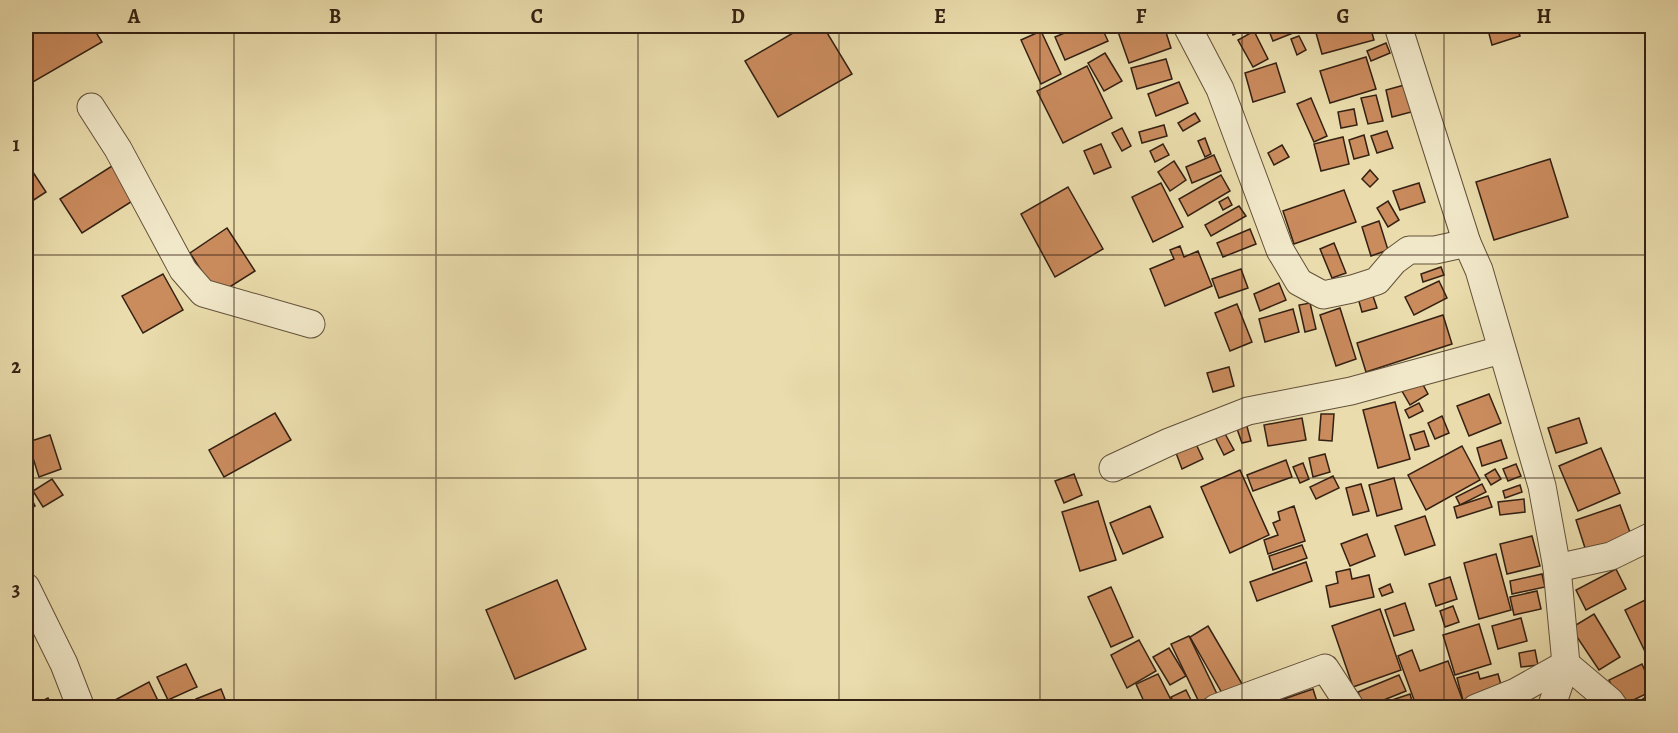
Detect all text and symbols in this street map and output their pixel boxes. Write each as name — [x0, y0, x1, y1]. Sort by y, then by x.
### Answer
text: A — [127, 3, 141, 30]
text: B — [329, 3, 341, 30]
text: C — [531, 3, 543, 30]
text: D — [731, 3, 745, 30]
text: E — [934, 3, 946, 30]
text: F — [1136, 3, 1147, 30]
text: G — [1336, 3, 1350, 30]
text: H — [1537, 3, 1552, 30]
text: 1 — [12, 131, 20, 158]
text: 2 — [11, 353, 21, 380]
text: 3 — [12, 576, 20, 603]

